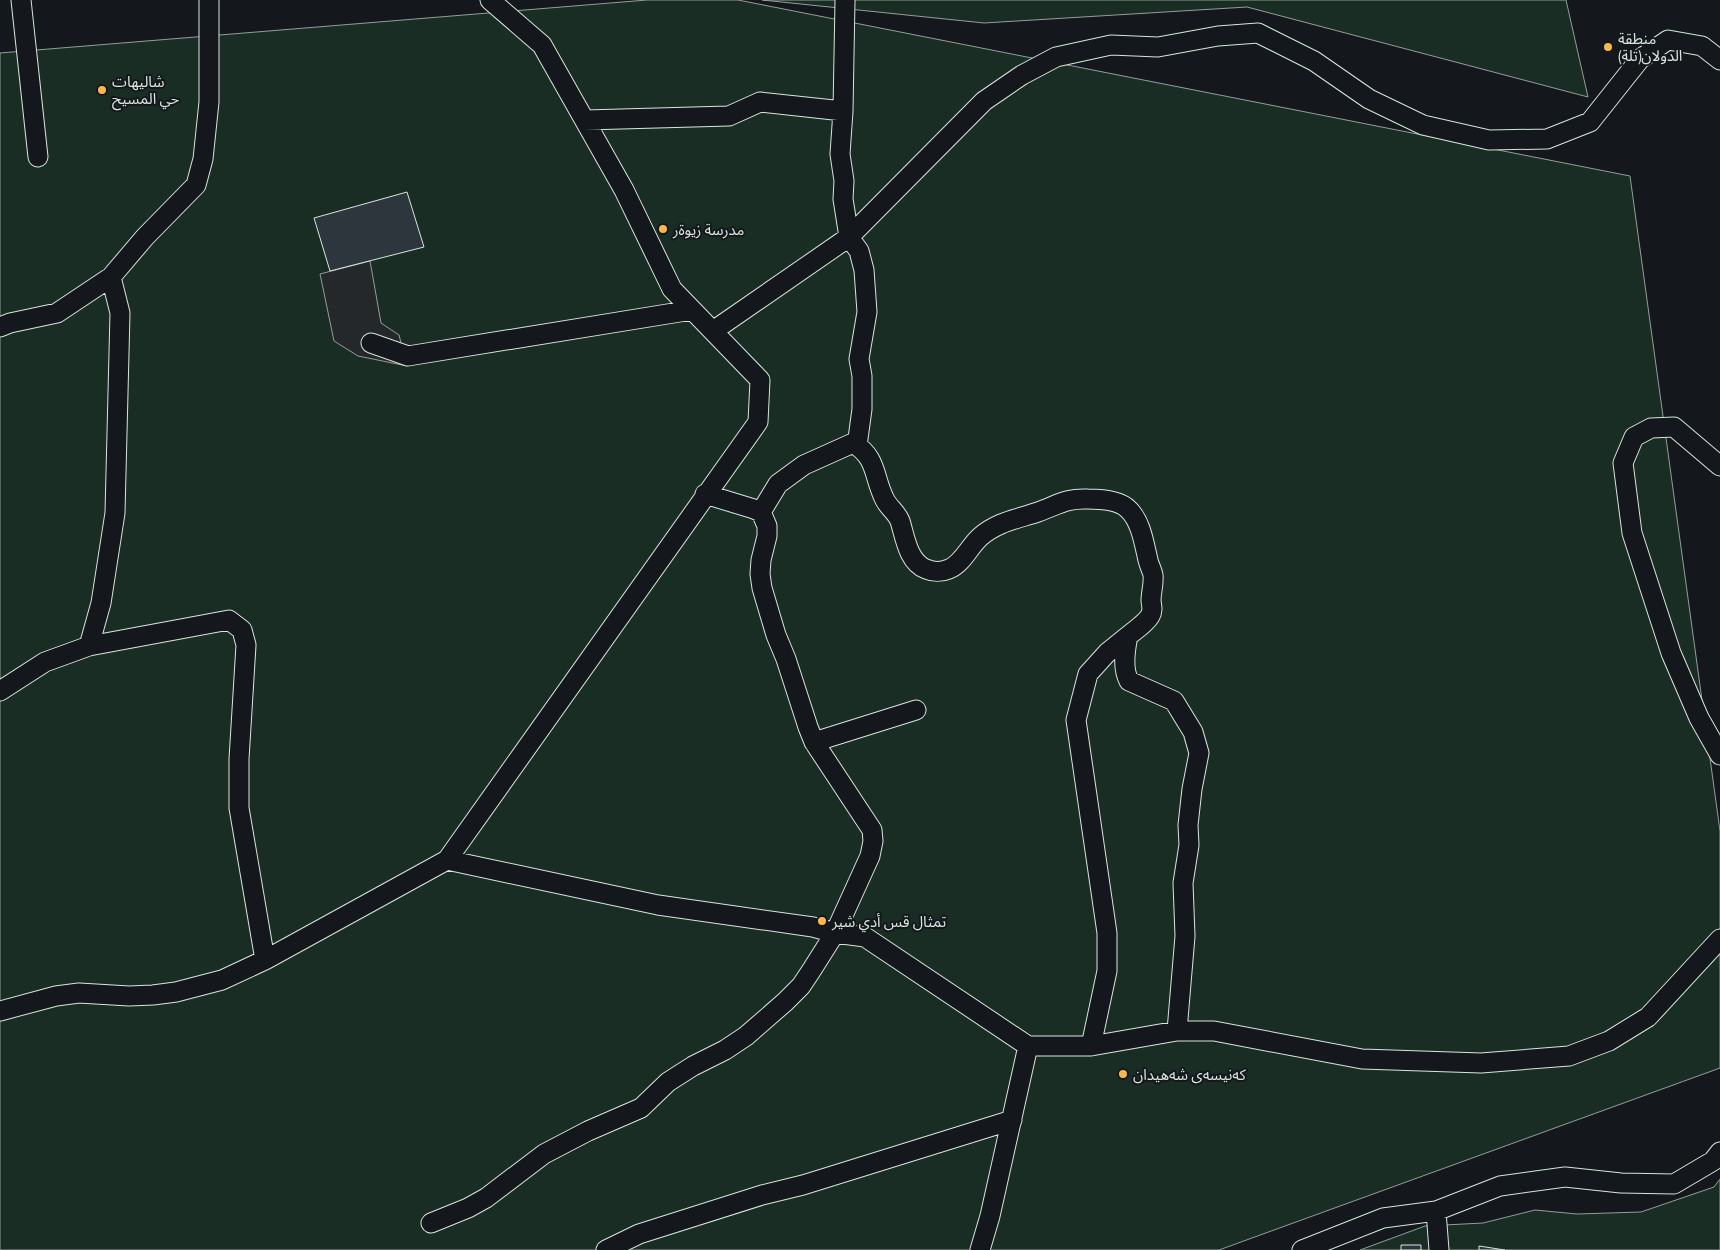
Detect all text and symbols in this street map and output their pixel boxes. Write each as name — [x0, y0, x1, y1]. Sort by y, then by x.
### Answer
place label: منطقة الدولان(تلة) — [1618, 29, 1682, 65]
marker: منطقة الدولان(تلة) — [1602, 41, 1614, 53]
place label: شاليهات حي المسيح — [112, 72, 179, 111]
marker: شاليهات حي المسيح — [96, 84, 108, 96]
place label: مدرسة زيوةر — [672, 220, 744, 239]
marker: مدرسة زيوةر — [657, 223, 669, 235]
place label: تمثال قس أدي شير — [831, 912, 946, 933]
marker: تمثال قس أدي شير — [816, 915, 828, 927]
place label: کەنیسەی شەهیدان — [1133, 1065, 1247, 1084]
marker: کەنیسەی شەهیدان — [1117, 1068, 1129, 1080]

